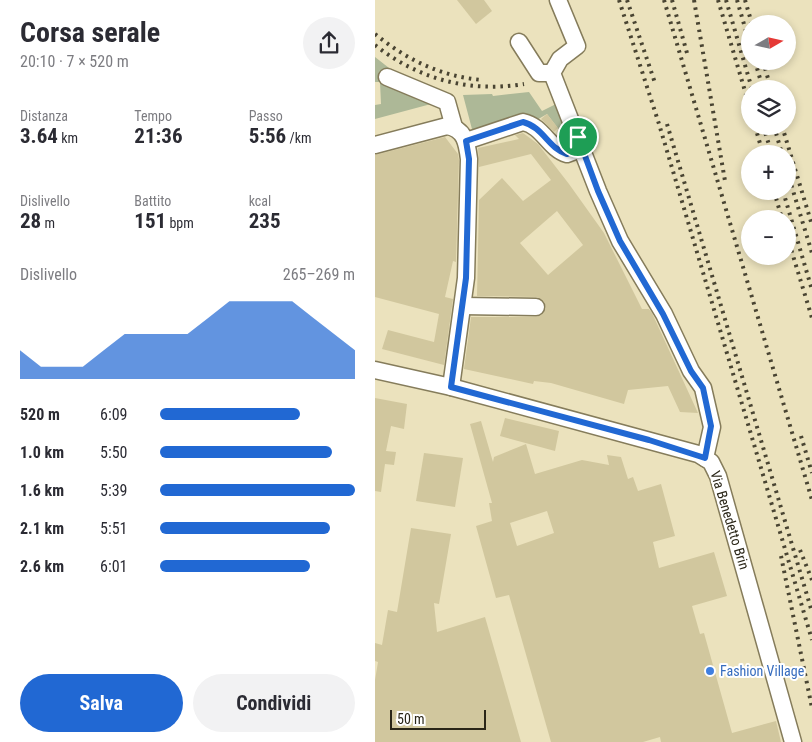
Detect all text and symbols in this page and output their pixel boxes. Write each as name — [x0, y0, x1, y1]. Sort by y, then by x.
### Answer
north arrow — [741, 15, 796, 70]
map controls — [741, 15, 796, 265]
text: Corsa serale — [20, 16, 160, 49]
button: share — [303, 17, 355, 69]
text: 20:10 · 7 × 520 m — [20, 52, 129, 71]
button: layers — [741, 80, 796, 135]
text: Distanza — [20, 108, 68, 124]
text: Tempo — [134, 108, 172, 124]
text: Passo — [249, 108, 283, 124]
pin — [557, 116, 599, 158]
icon: arrive — [564, 123, 592, 151]
text: 3.64 — [20, 124, 58, 148]
text: 21:36 — [134, 124, 183, 148]
text: 5:56 — [249, 124, 286, 148]
text: km — [58, 130, 78, 146]
text: /km — [286, 130, 312, 146]
button: + — [741, 145, 796, 200]
text: Dislivello — [20, 193, 70, 209]
text: Battito — [134, 193, 171, 209]
text: kcal — [249, 193, 271, 209]
text: 28 — [20, 209, 41, 233]
text: 151 — [134, 209, 166, 233]
text: 235 — [249, 209, 281, 233]
button: − — [741, 210, 796, 265]
text: m — [41, 215, 55, 231]
text: bpm — [166, 215, 194, 231]
text: Dislivello — [20, 265, 77, 284]
text: 265–269 m — [283, 265, 355, 284]
text: 520 m — [20, 405, 60, 424]
text: 6:09 — [100, 405, 127, 424]
text: 1.0 km — [20, 443, 64, 462]
text: 5:50 — [100, 443, 127, 462]
street label: Via Benedetto Brin — [707, 469, 753, 571]
text: 1.6 km — [20, 481, 64, 500]
text: 5:39 — [100, 481, 127, 500]
text: 2.1 km — [20, 519, 64, 538]
text: 5:51 — [100, 519, 127, 538]
text: 2.6 km — [20, 557, 64, 576]
text: 6:01 — [100, 557, 127, 576]
place label: Fashion Village — [720, 663, 805, 679]
marker: Fashion Village — [704, 665, 716, 677]
button: Salva — [20, 674, 183, 732]
button: Condividi — [193, 674, 355, 732]
scale bar — [390, 707, 486, 730]
text: 50 m — [397, 711, 425, 727]

